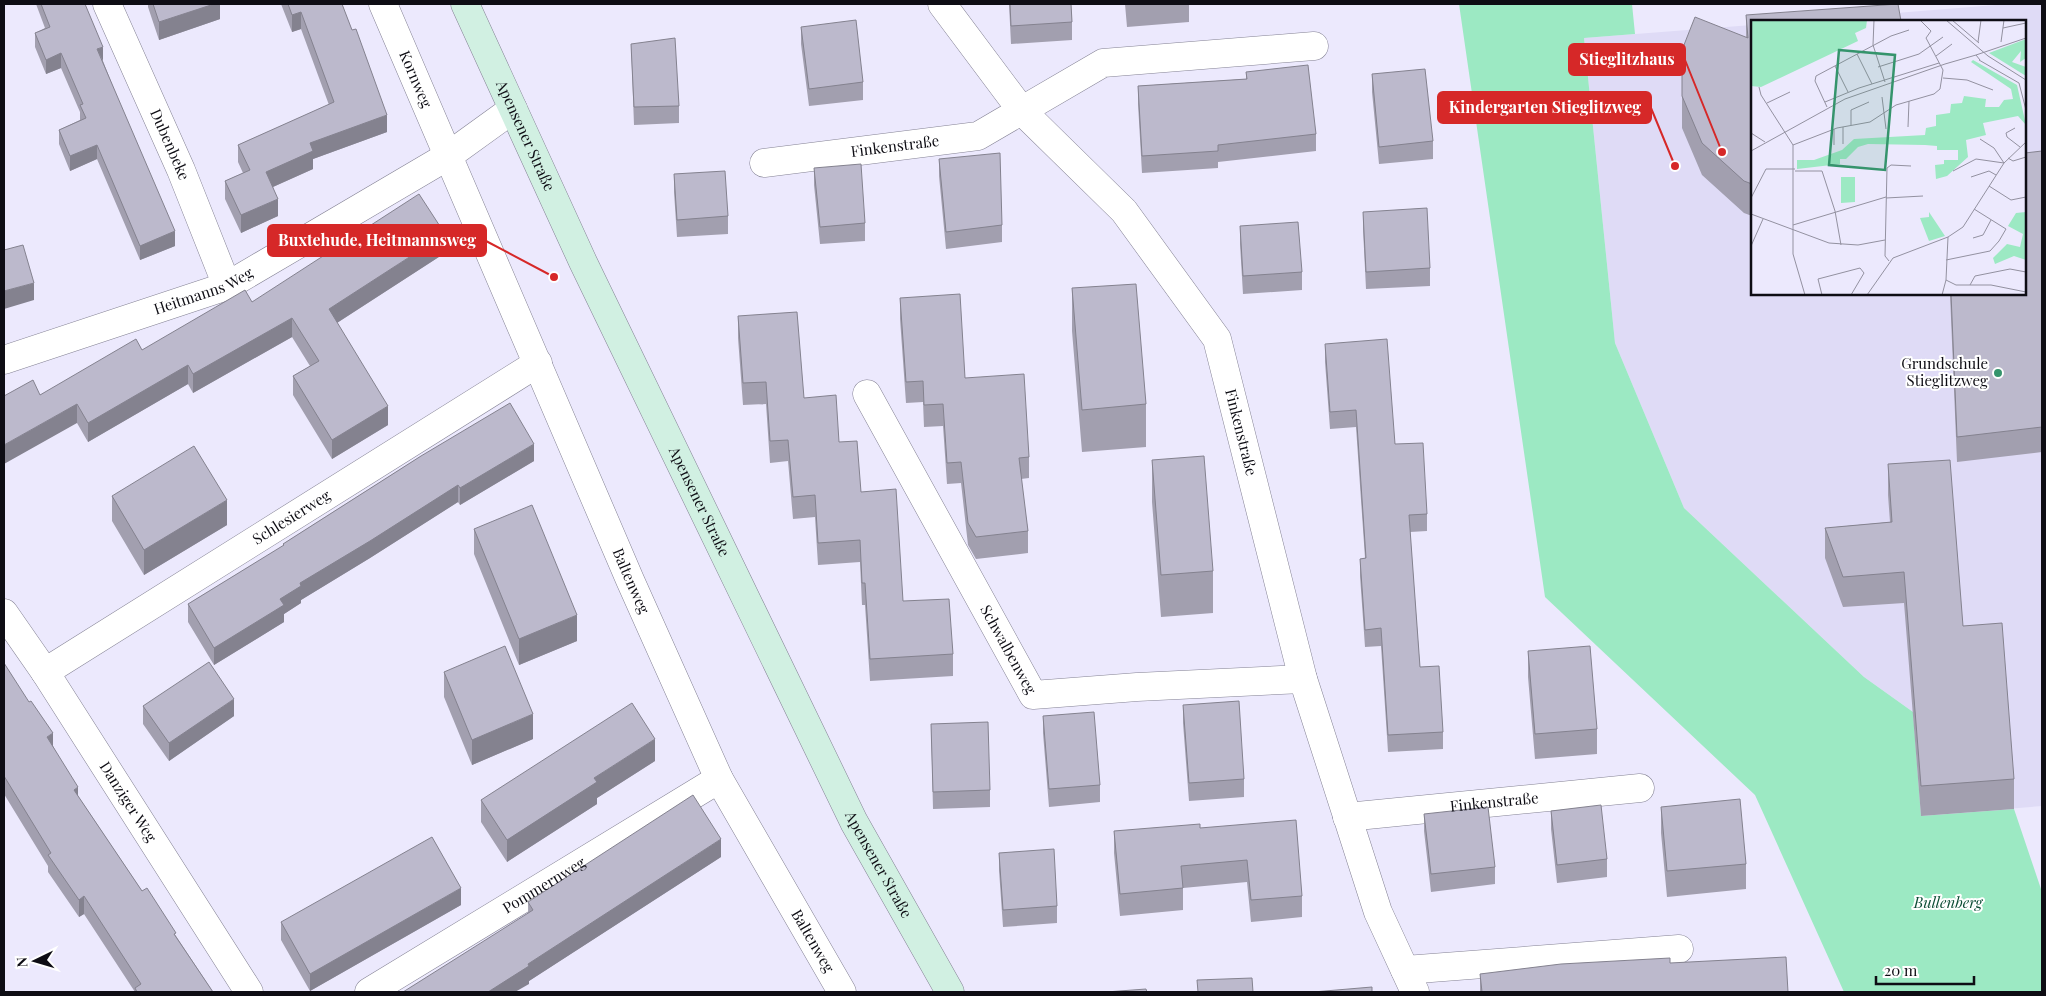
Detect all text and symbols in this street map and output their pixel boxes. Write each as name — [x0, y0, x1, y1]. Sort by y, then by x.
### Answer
inset map — [1751, 20, 2026, 295]
callout: Stieglitzhaus — [1569, 44, 1685, 75]
street label: Kornweg — [395, 47, 437, 111]
text: Stieglitzhaus — [1579, 48, 1675, 69]
street label: Apensener Straße — [492, 76, 560, 194]
callout: Kindergarten Stieglitzweg — [1438, 92, 1651, 123]
text: Kindergarten Stieglitzweg — [1449, 96, 1641, 117]
street label: Dubenbeke — [146, 105, 195, 183]
street label: Finkenstraße — [849, 130, 940, 161]
callout: Buxtehude, Heitmannsweg — [268, 225, 486, 256]
text: Buxtehude, Heitmannsweg — [278, 229, 476, 250]
street label: Heitmanns Weg — [151, 262, 256, 319]
place label: Grundschule Stieglitzweg — [1901, 353, 1988, 390]
marker: Grundschule Stieglitzweg — [1992, 367, 2004, 379]
street label: Finkenstraße — [1221, 387, 1262, 478]
street label: Apensener Straße — [664, 442, 735, 559]
street label: Schlesierweg — [248, 485, 334, 549]
street label: Baltenweg — [608, 545, 655, 617]
street label: Schwalbenweg — [976, 601, 1042, 698]
street label: Danziger Weg — [96, 757, 162, 846]
street label: Finkenstraße — [1449, 787, 1539, 816]
street label: Apensener Straße — [841, 807, 917, 921]
street label: Pommernweg — [498, 852, 589, 917]
park label: Bullenberg — [1913, 892, 1984, 912]
street label: Baltenweg — [787, 905, 840, 976]
north arrow — [10, 936, 60, 986]
scale bar — [1876, 954, 1974, 986]
text: N — [12, 956, 31, 968]
text: 20 m — [1884, 960, 1918, 980]

